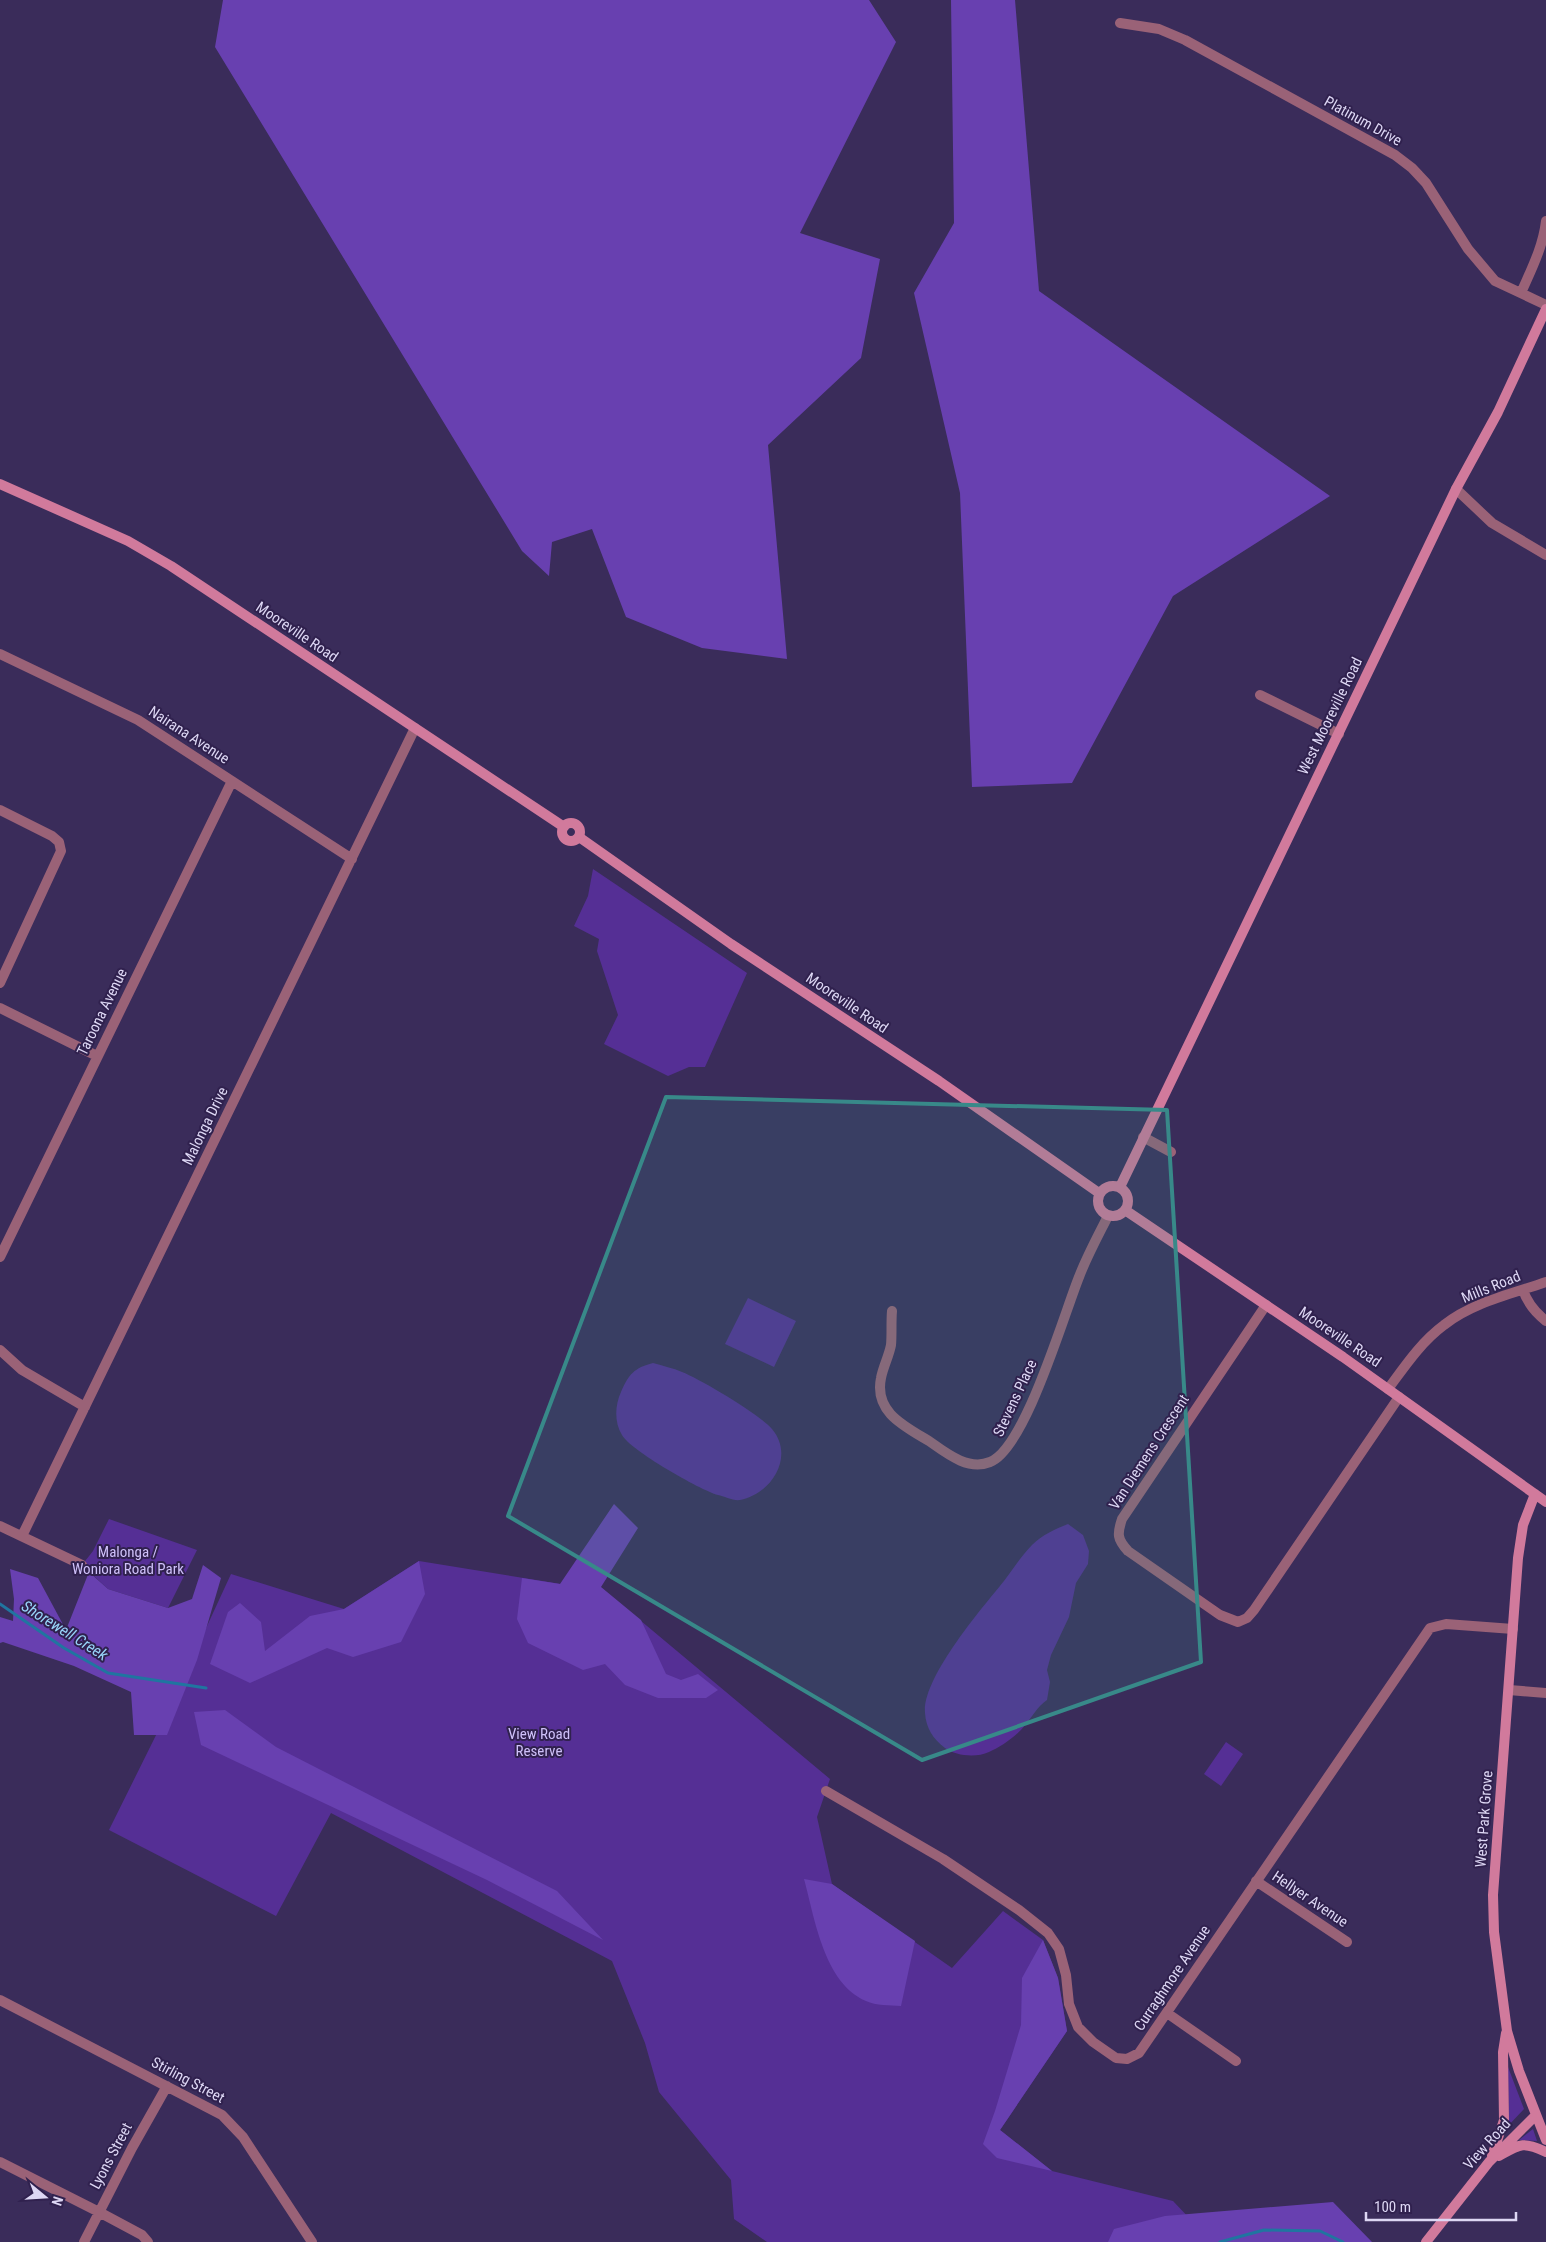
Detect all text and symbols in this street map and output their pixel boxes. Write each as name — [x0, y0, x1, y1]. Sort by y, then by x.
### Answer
street label: Platinum Drive — [1321, 92, 1405, 150]
street label: Mooreville Road — [253, 598, 341, 666]
street label: West Mooreville Road — [1294, 655, 1366, 777]
street label: Nairana Avenue — [145, 702, 233, 768]
street label: Taroona Avenue — [73, 965, 131, 1059]
street label: Mooreville Road — [803, 969, 891, 1037]
street label: Malonga Drive — [178, 1084, 232, 1168]
street label: Mills Road — [1459, 1267, 1523, 1307]
street label: Mooreville Road — [1296, 1303, 1384, 1371]
street label: Stevens Place — [989, 1357, 1041, 1439]
street label: Van Diemens Crescent — [1105, 1391, 1193, 1513]
park label: Malonga / Woniora Road Park — [72, 1543, 184, 1578]
water label: Shorewell Creek — [18, 1596, 112, 1665]
park label: View Road Reserve — [508, 1725, 570, 1760]
street label: West Park Grove — [1472, 1770, 1496, 1868]
street label: Hellyer Avenue — [1269, 1867, 1351, 1931]
street label: Curraghmore Avenue — [1130, 1922, 1214, 2034]
street label: Stirling Street — [148, 2053, 228, 2107]
street label: View Road — [1460, 2115, 1514, 2173]
street label: Lyons Street — [86, 2120, 136, 2192]
north arrow — [20, 2172, 70, 2222]
scale bar — [1366, 2190, 1516, 2222]
text: N — [48, 2194, 66, 2208]
text: 100 m — [1374, 2198, 1411, 2216]

